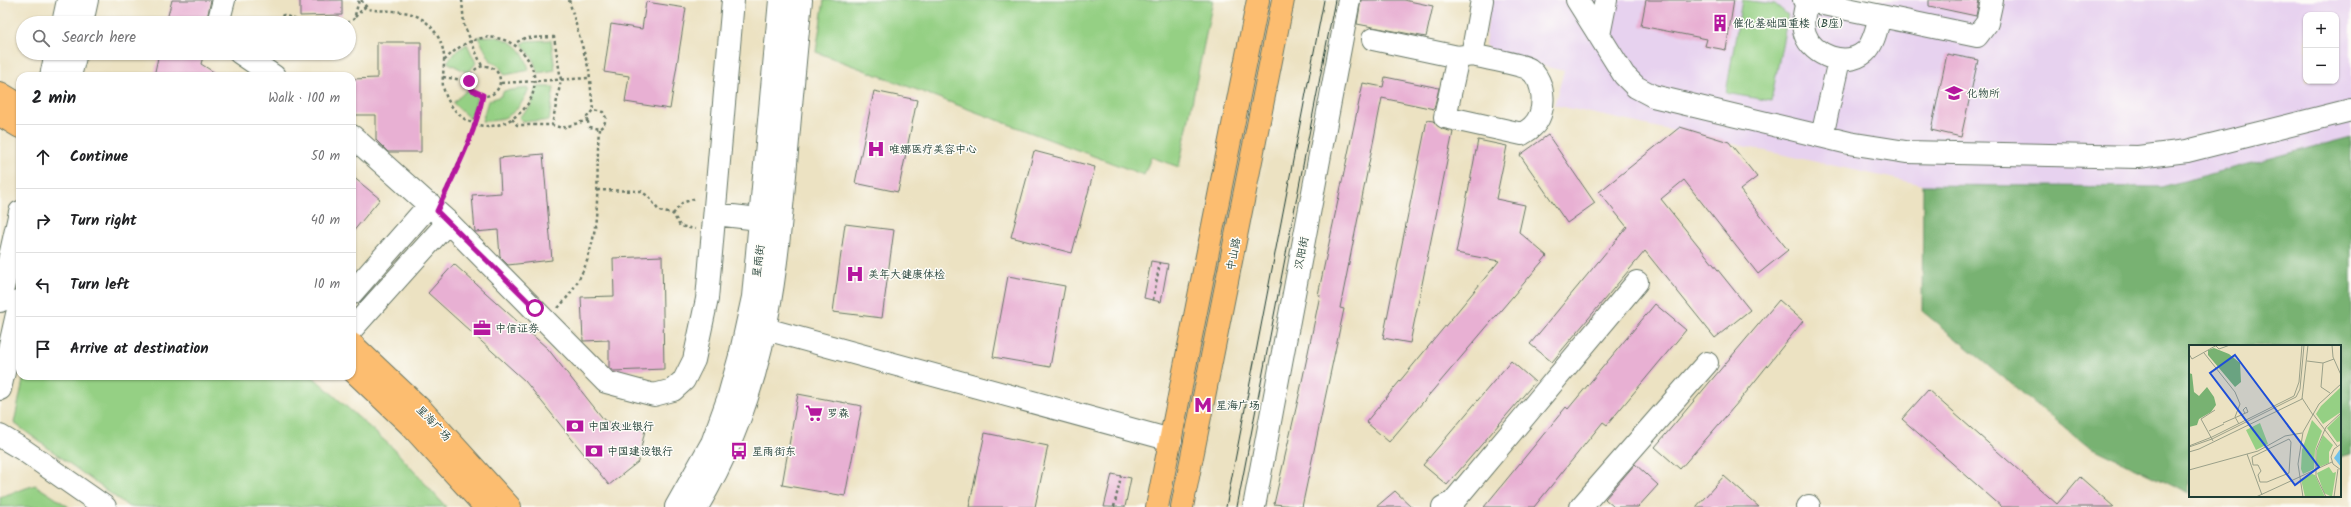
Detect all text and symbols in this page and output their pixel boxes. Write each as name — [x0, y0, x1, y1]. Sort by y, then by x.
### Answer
map controls — [2303, 12, 2339, 84]
button: + — [2303, 12, 2339, 48]
building icon: 催化基础国重楼（B座） — [1710, 13, 1730, 33]
place label: 催化基础国重楼（B座） — [1733, 15, 1850, 33]
search box — [16, 16, 356, 60]
text: Search here — [62, 26, 136, 50]
icon: search — [30, 27, 52, 49]
button: − — [2303, 48, 2339, 84]
route end — [460, 72, 478, 90]
school or university icon: 化物所 — [1944, 83, 1964, 103]
text: 2 min — [32, 85, 76, 112]
place label: 化物所 — [1967, 85, 2000, 103]
text: Walk · 100 m — [268, 88, 340, 109]
hospital icon: 唯娜医疗美容中心 — [866, 139, 886, 159]
place label: 唯娜医疗美容中心 — [889, 141, 977, 159]
text: Continue — [70, 145, 128, 169]
icon: ahead — [32, 146, 54, 168]
text: 50 m — [311, 146, 340, 167]
text: Turn right — [70, 209, 137, 233]
icon: right — [32, 210, 54, 232]
text: 40 m — [311, 210, 340, 231]
street label: 汉阳街 — [1290, 234, 1314, 271]
street label: 中山路 — [1222, 236, 1246, 272]
street label: 星雨街 — [748, 243, 770, 279]
hospital icon: 美年大健康体检 — [845, 264, 865, 284]
place label: 美年大健康体检 — [868, 266, 945, 284]
text: Turn left — [70, 273, 130, 297]
icon: left — [32, 274, 54, 296]
text: 10 m — [314, 274, 340, 295]
route start — [526, 299, 544, 317]
office icon: 中信证券 — [472, 318, 492, 338]
place label: 中信证券 — [495, 320, 539, 338]
text: Arrive at destination — [70, 337, 209, 361]
icon: arrive — [32, 338, 54, 360]
inset map — [2189, 345, 2341, 497]
metro station icon: 星海广场 — [1193, 395, 1213, 415]
place label: 星海广场 — [1216, 397, 1260, 415]
street label: 星海广场 — [412, 402, 455, 446]
supermarket icon: 罗森 — [804, 403, 824, 423]
place label: 罗森 — [827, 405, 849, 423]
bank icon: 中国农业银行 — [565, 416, 585, 436]
place label: 中国农业银行 — [588, 418, 654, 436]
bank icon: 中国建设银行 — [584, 441, 604, 461]
bus stop icon: 星雨街东 — [729, 441, 749, 461]
place label: 中国建设银行 — [607, 443, 673, 461]
place label: 星雨街东 — [752, 443, 796, 461]

